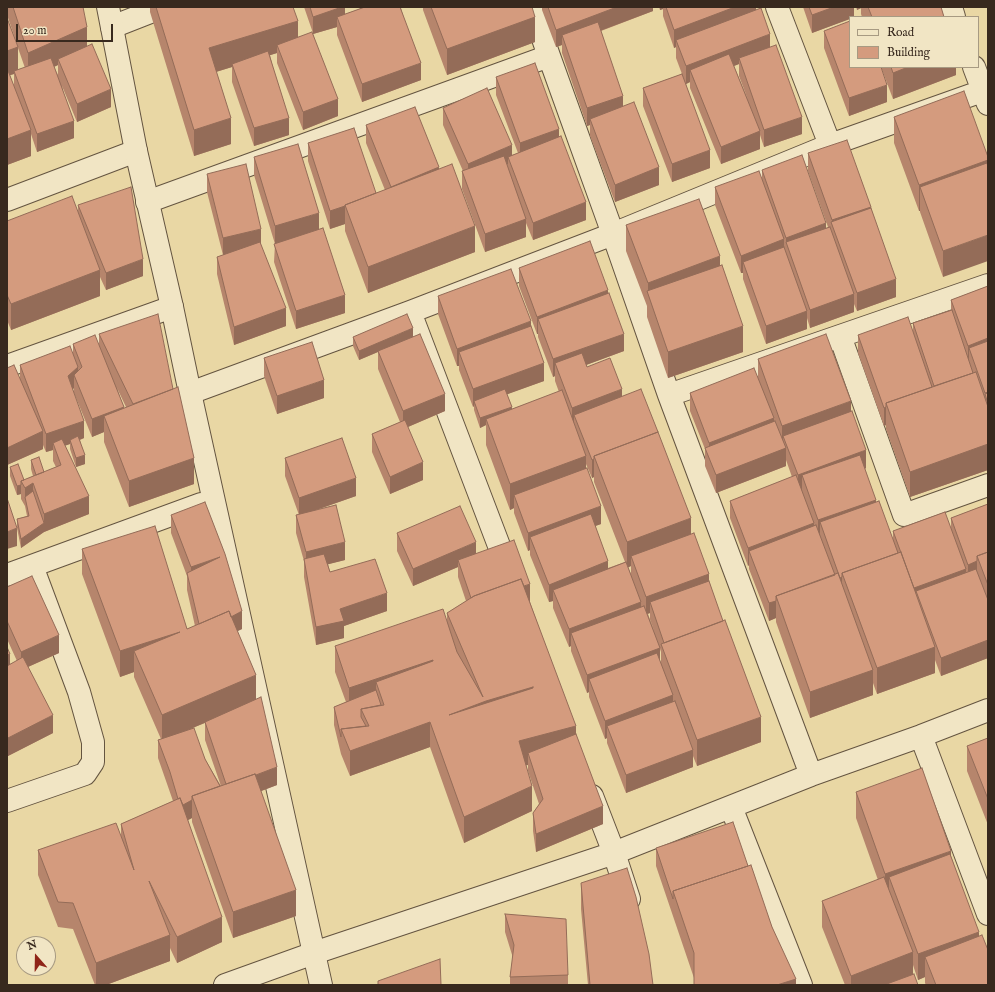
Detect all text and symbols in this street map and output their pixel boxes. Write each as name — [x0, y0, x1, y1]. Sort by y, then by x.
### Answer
scale bar — [18, 16, 115, 42]
legend — [849, 16, 979, 68]
text: 20 m — [23, 23, 46, 38]
text: Road — [887, 25, 914, 40]
text: Building — [887, 45, 930, 60]
north arrow — [16, 936, 56, 976]
text: N — [25, 937, 39, 954]

